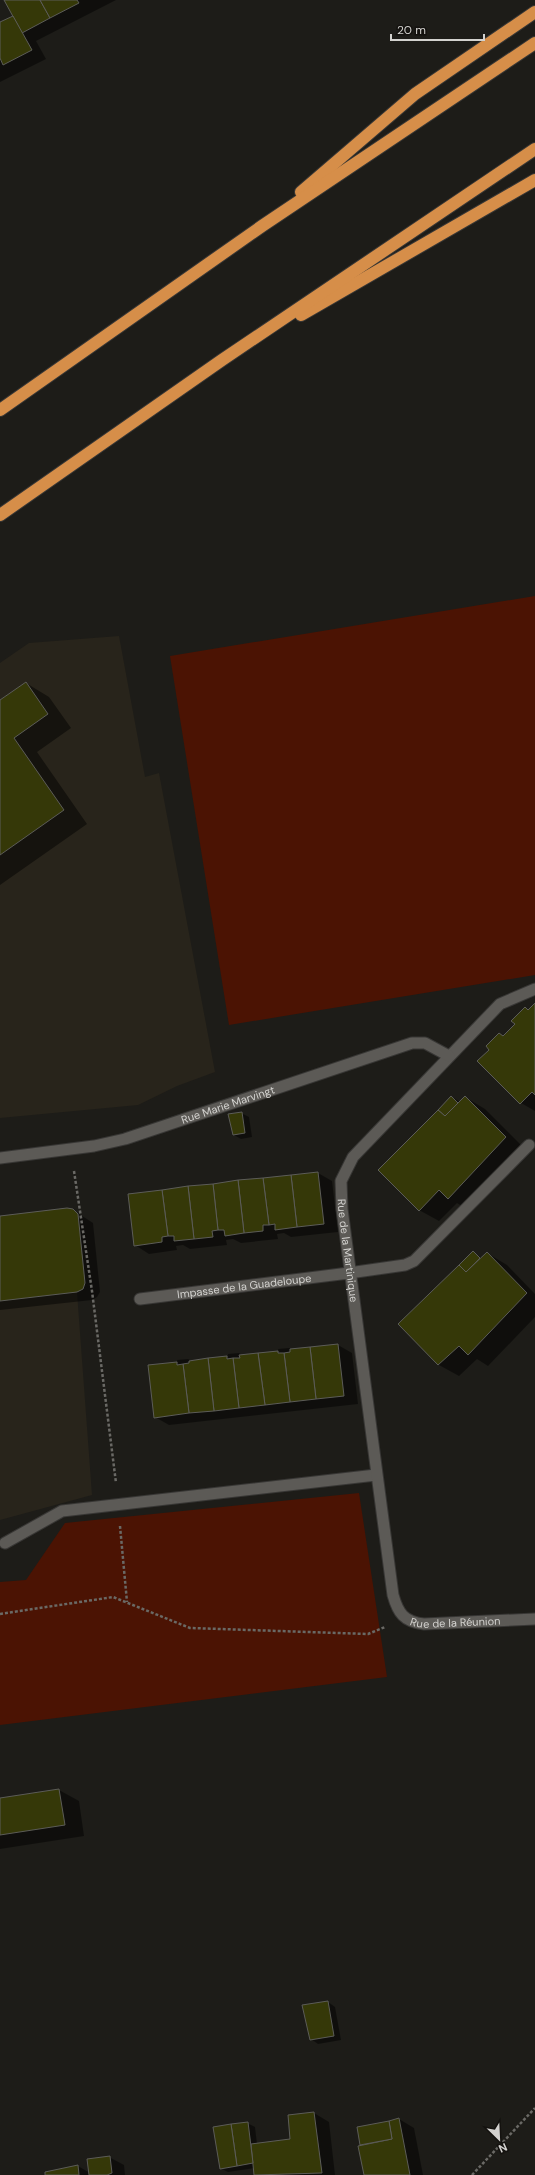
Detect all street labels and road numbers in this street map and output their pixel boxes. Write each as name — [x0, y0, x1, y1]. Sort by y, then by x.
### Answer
street label: Rue Marie Marvingt — [179, 1082, 276, 1127]
street label: Rue de la Martinique — [335, 1199, 361, 1303]
street label: Impasse de la Guadeloupe — [176, 1271, 312, 1301]
street label: Rue de la Réunion — [408, 1614, 501, 1631]

